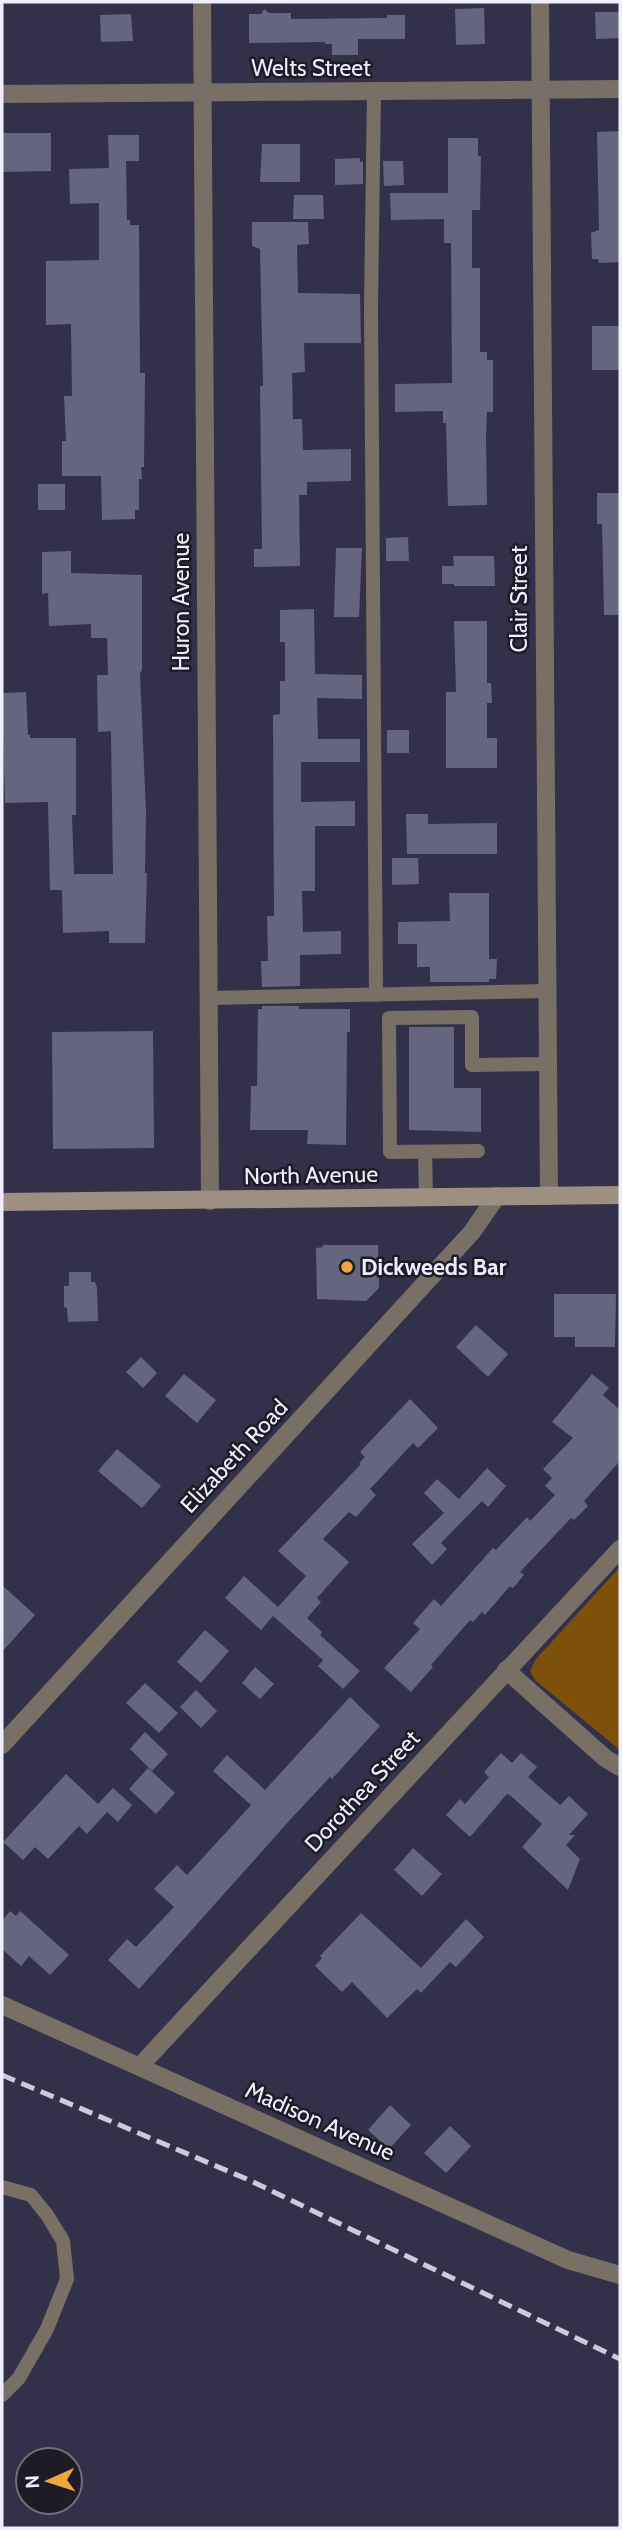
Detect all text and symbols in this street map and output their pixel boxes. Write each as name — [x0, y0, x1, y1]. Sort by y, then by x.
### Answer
street label: Welts Street — [251, 54, 371, 82]
street label: Huron Avenue — [167, 532, 195, 671]
street label: Clair Street — [505, 545, 533, 653]
street label: North Avenue — [244, 1160, 379, 1190]
place label: Dickweeds Bar — [361, 1253, 507, 1281]
marker: Dickweeds Bar — [339, 1259, 355, 1275]
street label: Elizabeth Road — [174, 1394, 294, 1518]
street label: Dorothea Street — [299, 1724, 426, 1858]
street label: Madison Avenue — [241, 2076, 399, 2166]
north arrow — [14, 2446, 84, 2516]
text: N — [21, 2475, 44, 2489]

